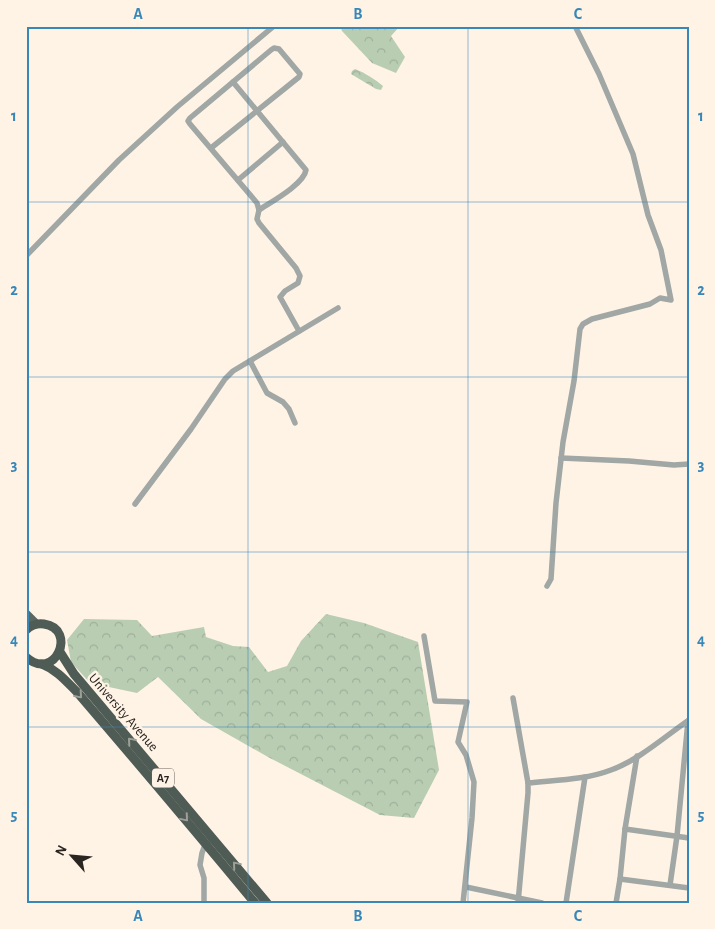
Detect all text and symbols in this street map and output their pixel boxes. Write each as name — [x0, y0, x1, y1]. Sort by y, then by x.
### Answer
text: A — [133, 6, 143, 22]
text: B — [353, 6, 363, 22]
text: C — [574, 6, 583, 22]
text: 1 — [11, 108, 17, 124]
text: 1 — [698, 108, 704, 124]
text: 2 — [10, 282, 18, 298]
text: 2 — [697, 282, 705, 298]
text: 3 — [11, 457, 18, 473]
text: 3 — [698, 457, 705, 473]
text: 4 — [10, 632, 18, 648]
text: 4 — [697, 632, 705, 648]
street label: University Avenue — [86, 671, 161, 754]
one-way arrow — [73, 689, 82, 698]
one-way arrow — [128, 738, 137, 747]
road number: A7 — [152, 768, 174, 788]
text: 5 — [11, 807, 18, 823]
text: 5 — [698, 807, 705, 823]
one-way arrow — [179, 812, 187, 821]
north arrow — [48, 832, 98, 882]
text: N — [53, 843, 70, 858]
one-way arrow — [232, 862, 241, 871]
text: A — [133, 908, 143, 924]
text: B — [353, 908, 363, 924]
text: C — [574, 908, 583, 924]

